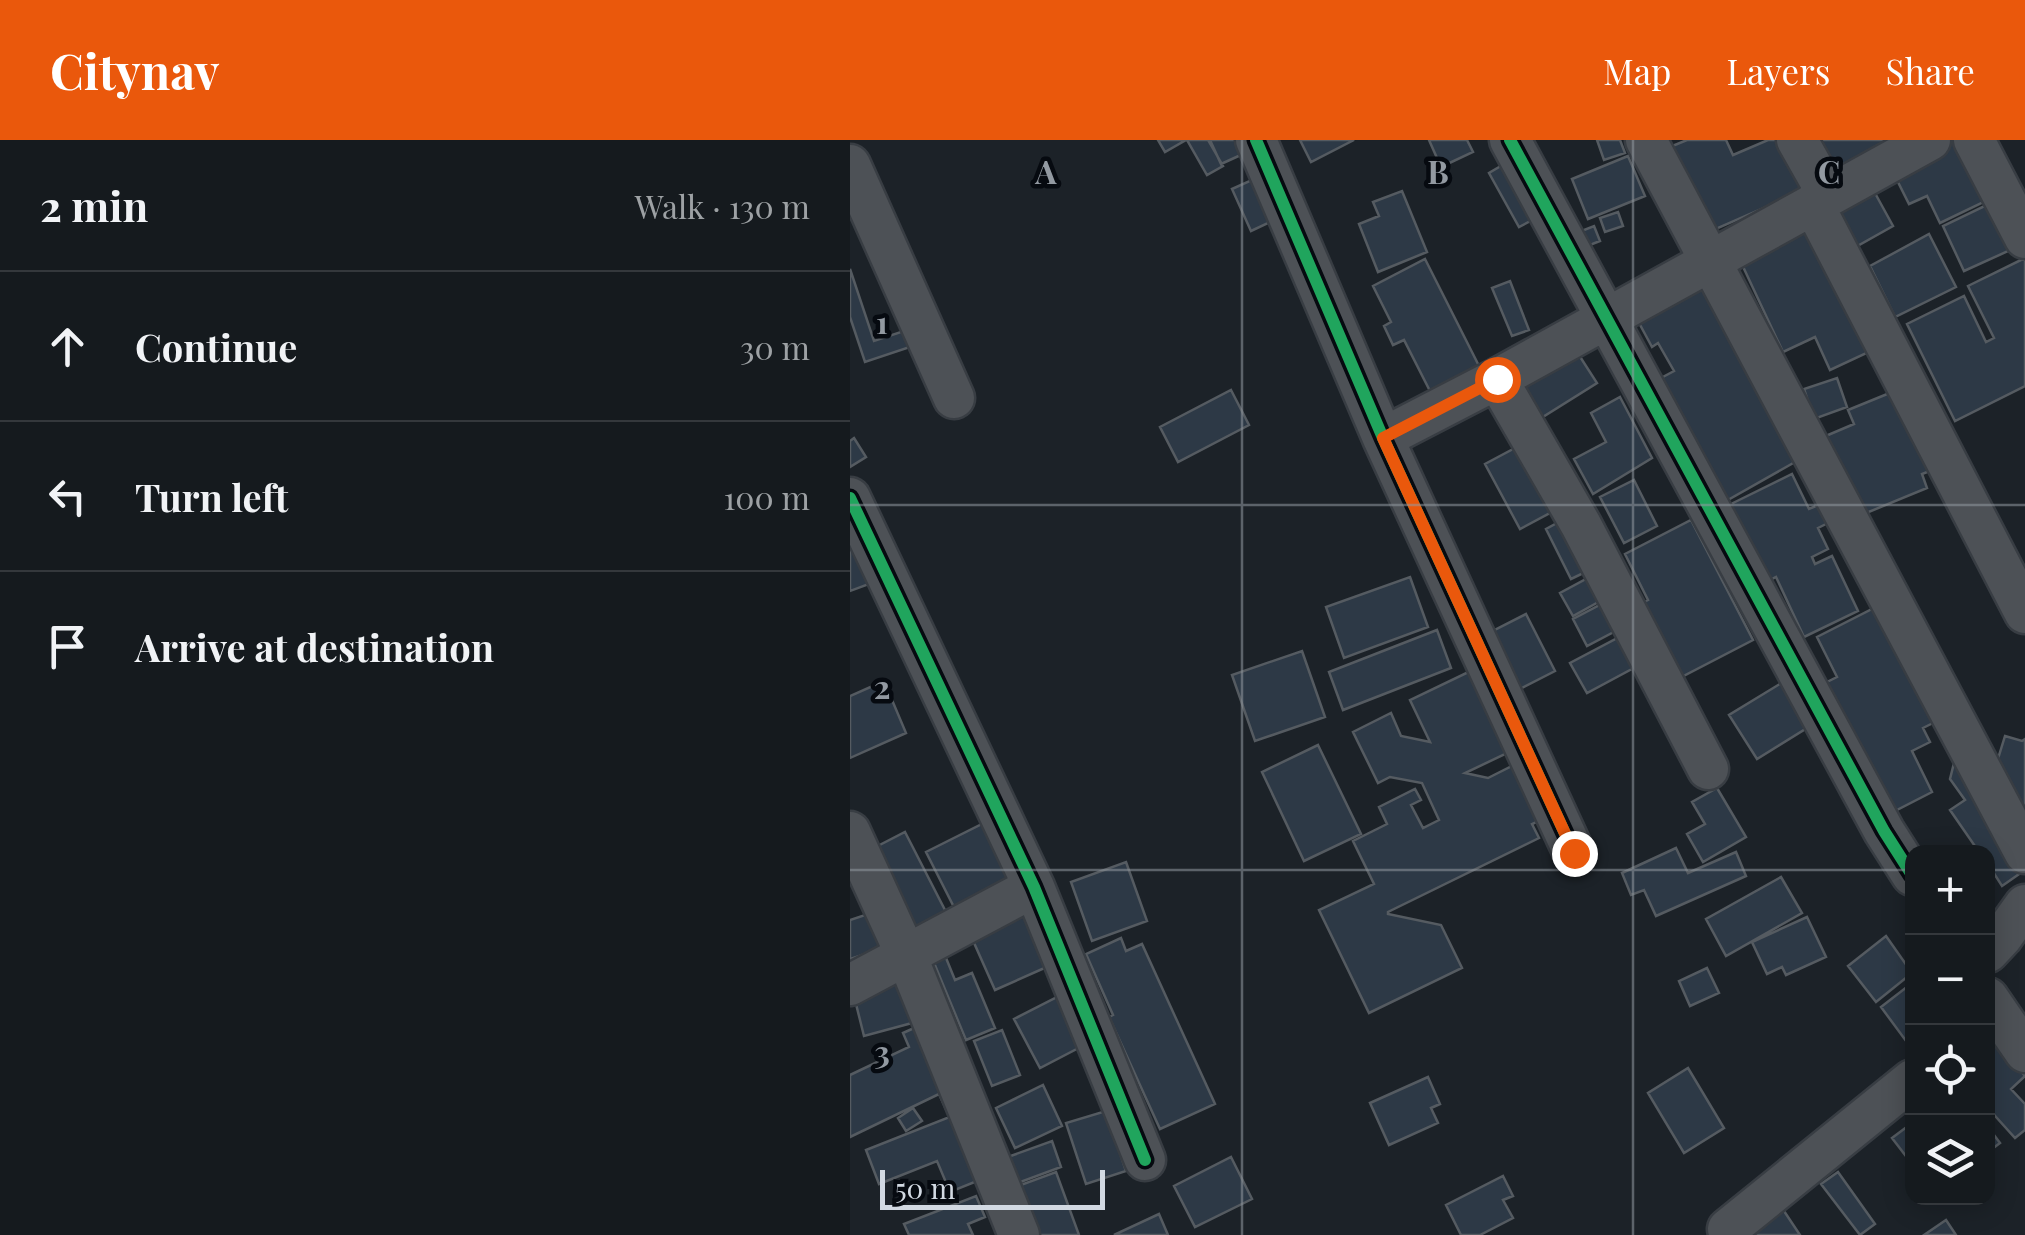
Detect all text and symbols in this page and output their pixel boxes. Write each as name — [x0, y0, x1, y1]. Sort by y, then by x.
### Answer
text: Citynav — [50, 38, 219, 102]
text: Map — [1603, 47, 1671, 94]
text: Layers — [1726, 47, 1831, 94]
text: Share — [1886, 47, 1975, 94]
text: A — [1034, 149, 1057, 192]
text: B — [1427, 149, 1449, 192]
text: C — [1818, 149, 1840, 192]
text: 2 min — [40, 177, 148, 233]
text: Walk · 130 m — [635, 184, 810, 227]
text: 1 — [876, 299, 888, 342]
icon: ahead — [40, 319, 95, 374]
text: Continue — [135, 321, 297, 372]
text: 30 m — [740, 325, 810, 368]
route start — [1475, 357, 1521, 403]
icon: left — [40, 469, 95, 524]
text: Turn left — [135, 471, 288, 522]
text: 100 m — [723, 475, 810, 518]
icon: arrive — [40, 619, 95, 674]
text: Arrive at destination — [135, 621, 494, 672]
text: 2 — [874, 664, 890, 707]
route end — [1552, 831, 1598, 877]
map controls — [1905, 845, 1995, 1205]
button: + — [1905, 845, 1995, 935]
button: − — [1905, 935, 1995, 1025]
button: locate — [1905, 1025, 1995, 1115]
text: 3 — [874, 1029, 890, 1072]
button: layers — [1905, 1115, 1995, 1205]
scale bar — [880, 1165, 1105, 1210]
text: 50 m — [895, 1169, 955, 1206]

